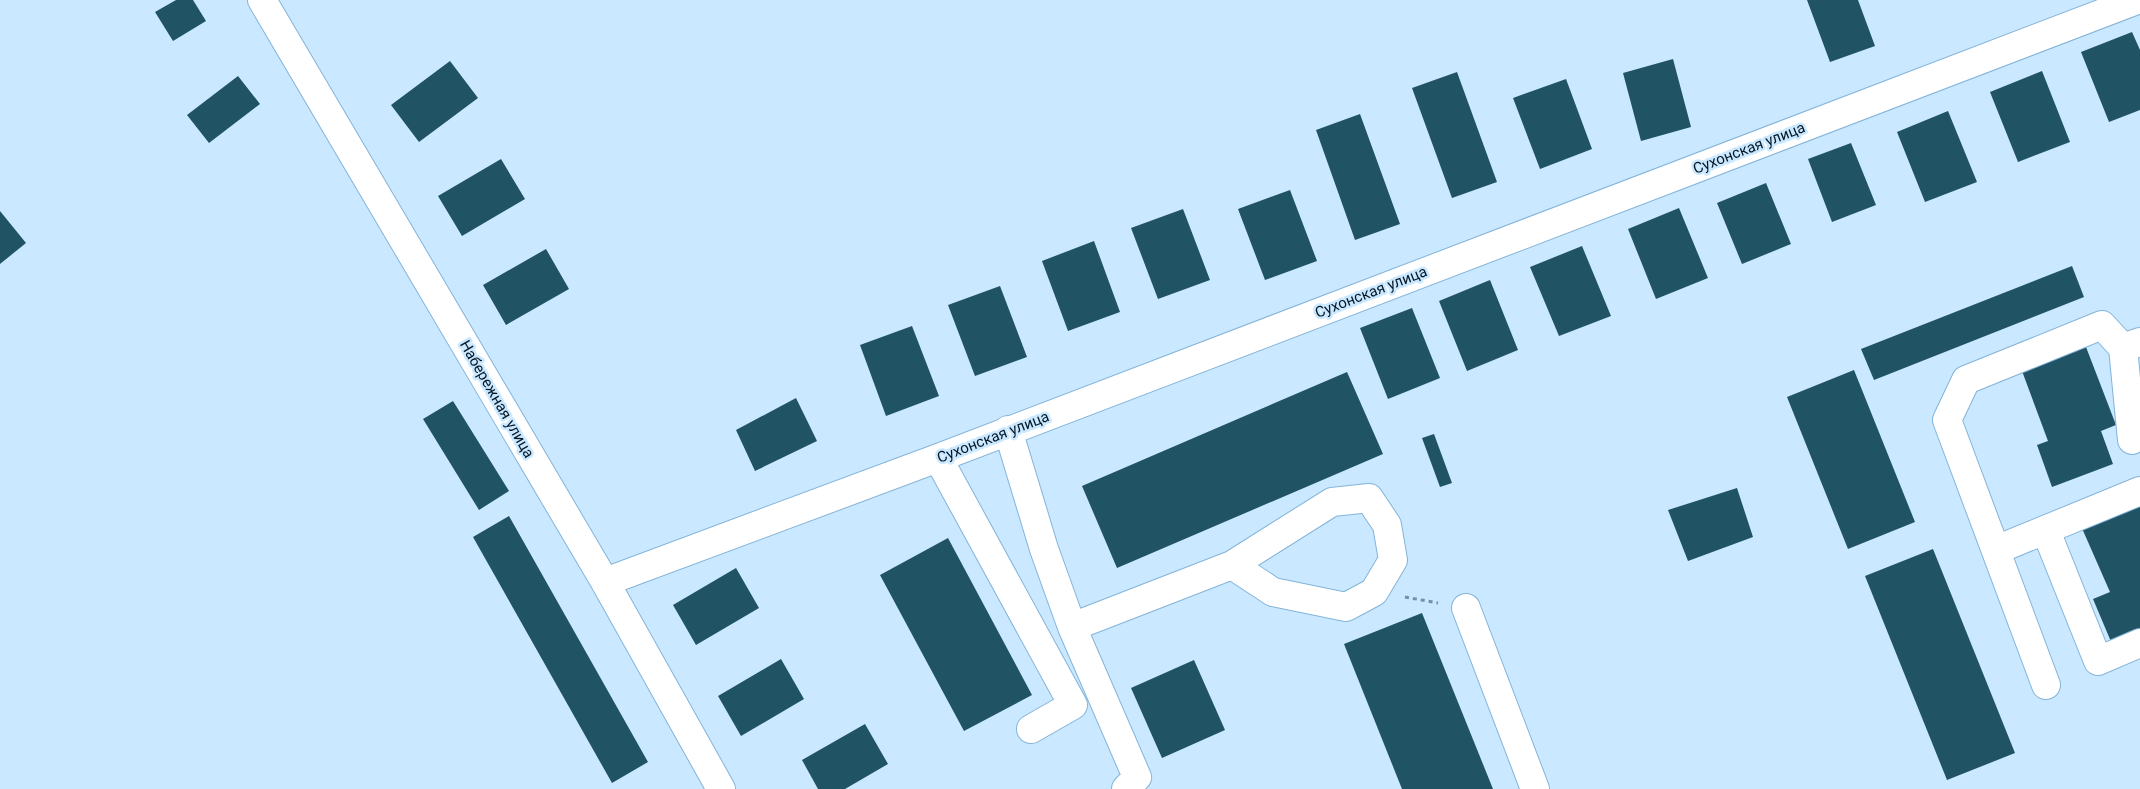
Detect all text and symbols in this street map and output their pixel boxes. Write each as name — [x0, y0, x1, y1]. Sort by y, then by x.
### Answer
street label: Сухонская улица — [1690, 118, 1808, 178]
street label: Сухонская улица — [1312, 262, 1430, 322]
street label: Набережная улица — [456, 337, 538, 461]
street label: Сухонская улица — [934, 407, 1052, 467]

